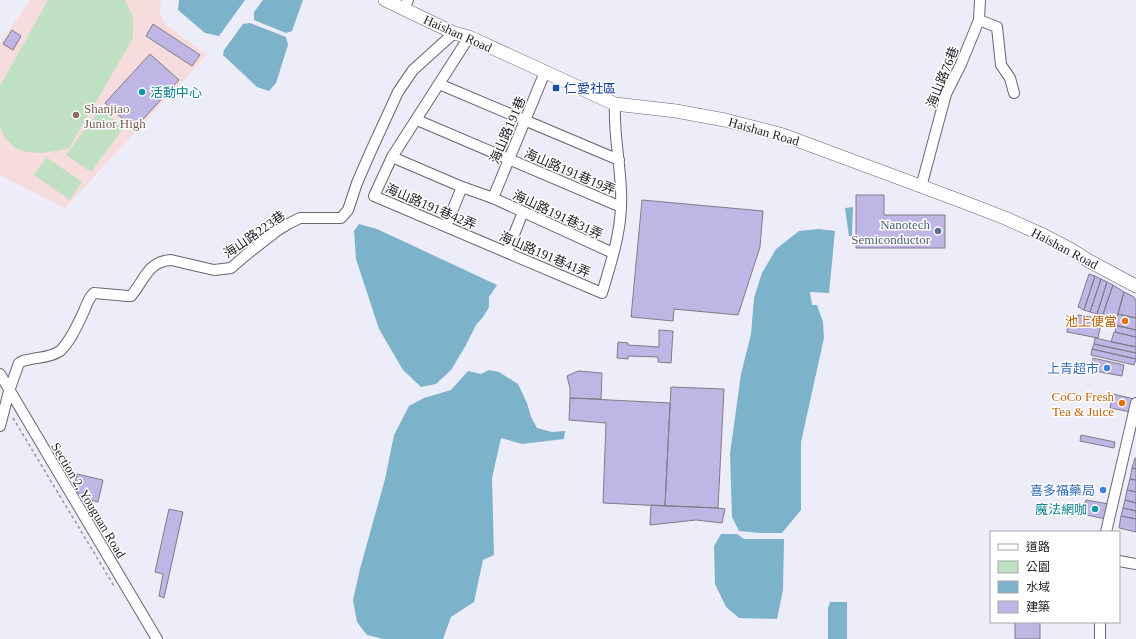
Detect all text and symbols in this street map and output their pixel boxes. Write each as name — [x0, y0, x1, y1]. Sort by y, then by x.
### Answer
street label: Haishan Road — [421, 12, 495, 55]
street label: 海山路76巷 — [923, 44, 962, 110]
place label: 仁愛社區 — [564, 81, 616, 96]
marker: 仁愛社區 — [551, 83, 561, 93]
place label: 活動中心 — [150, 85, 202, 100]
marker: 活動中心 — [137, 87, 147, 97]
street label: 海山路191巷 — [487, 94, 528, 166]
place label: Shanjiao Junior High — [84, 101, 146, 131]
marker: Shanjiao Junior High — [71, 110, 81, 120]
street label: Haishan Road — [727, 114, 802, 149]
street label: 海山路191巷19弄 — [522, 146, 618, 197]
street label: 海山路191巷42弄 — [383, 181, 479, 232]
street label: 海山路191巷31弄 — [510, 187, 605, 242]
street label: 海山路223巷 — [221, 208, 288, 261]
place label: Nanotech Semiconductor — [851, 217, 931, 247]
street label: Haishan Road — [1029, 225, 1101, 273]
marker: Nanotech Semiconductor — [933, 226, 943, 236]
street label: 海山路191巷41弄 — [497, 229, 593, 280]
place label: 池上便當 — [1065, 314, 1117, 329]
marker: 池上便當 — [1120, 316, 1130, 326]
place label: 上青超市 — [1047, 361, 1099, 376]
marker: 上青超市 — [1102, 363, 1112, 373]
place label: CoCo Fresh Tea & Juice — [1052, 389, 1114, 419]
marker: CoCo Fresh Tea & Juice — [1117, 398, 1127, 408]
street label: Section 2, Youguan Road — [48, 440, 129, 561]
place label: 喜多福藥局 — [1030, 483, 1095, 498]
marker: 喜多福藥局 — [1098, 485, 1108, 495]
place label: 魔法網咖 — [1035, 502, 1087, 517]
marker: 魔法網咖 — [1090, 504, 1100, 514]
legend — [990, 531, 1120, 623]
text: 道路 — [1026, 540, 1050, 554]
text: 公園 — [1026, 560, 1050, 574]
text: 水域 — [1026, 580, 1050, 594]
text: 建築 — [1026, 600, 1050, 614]

